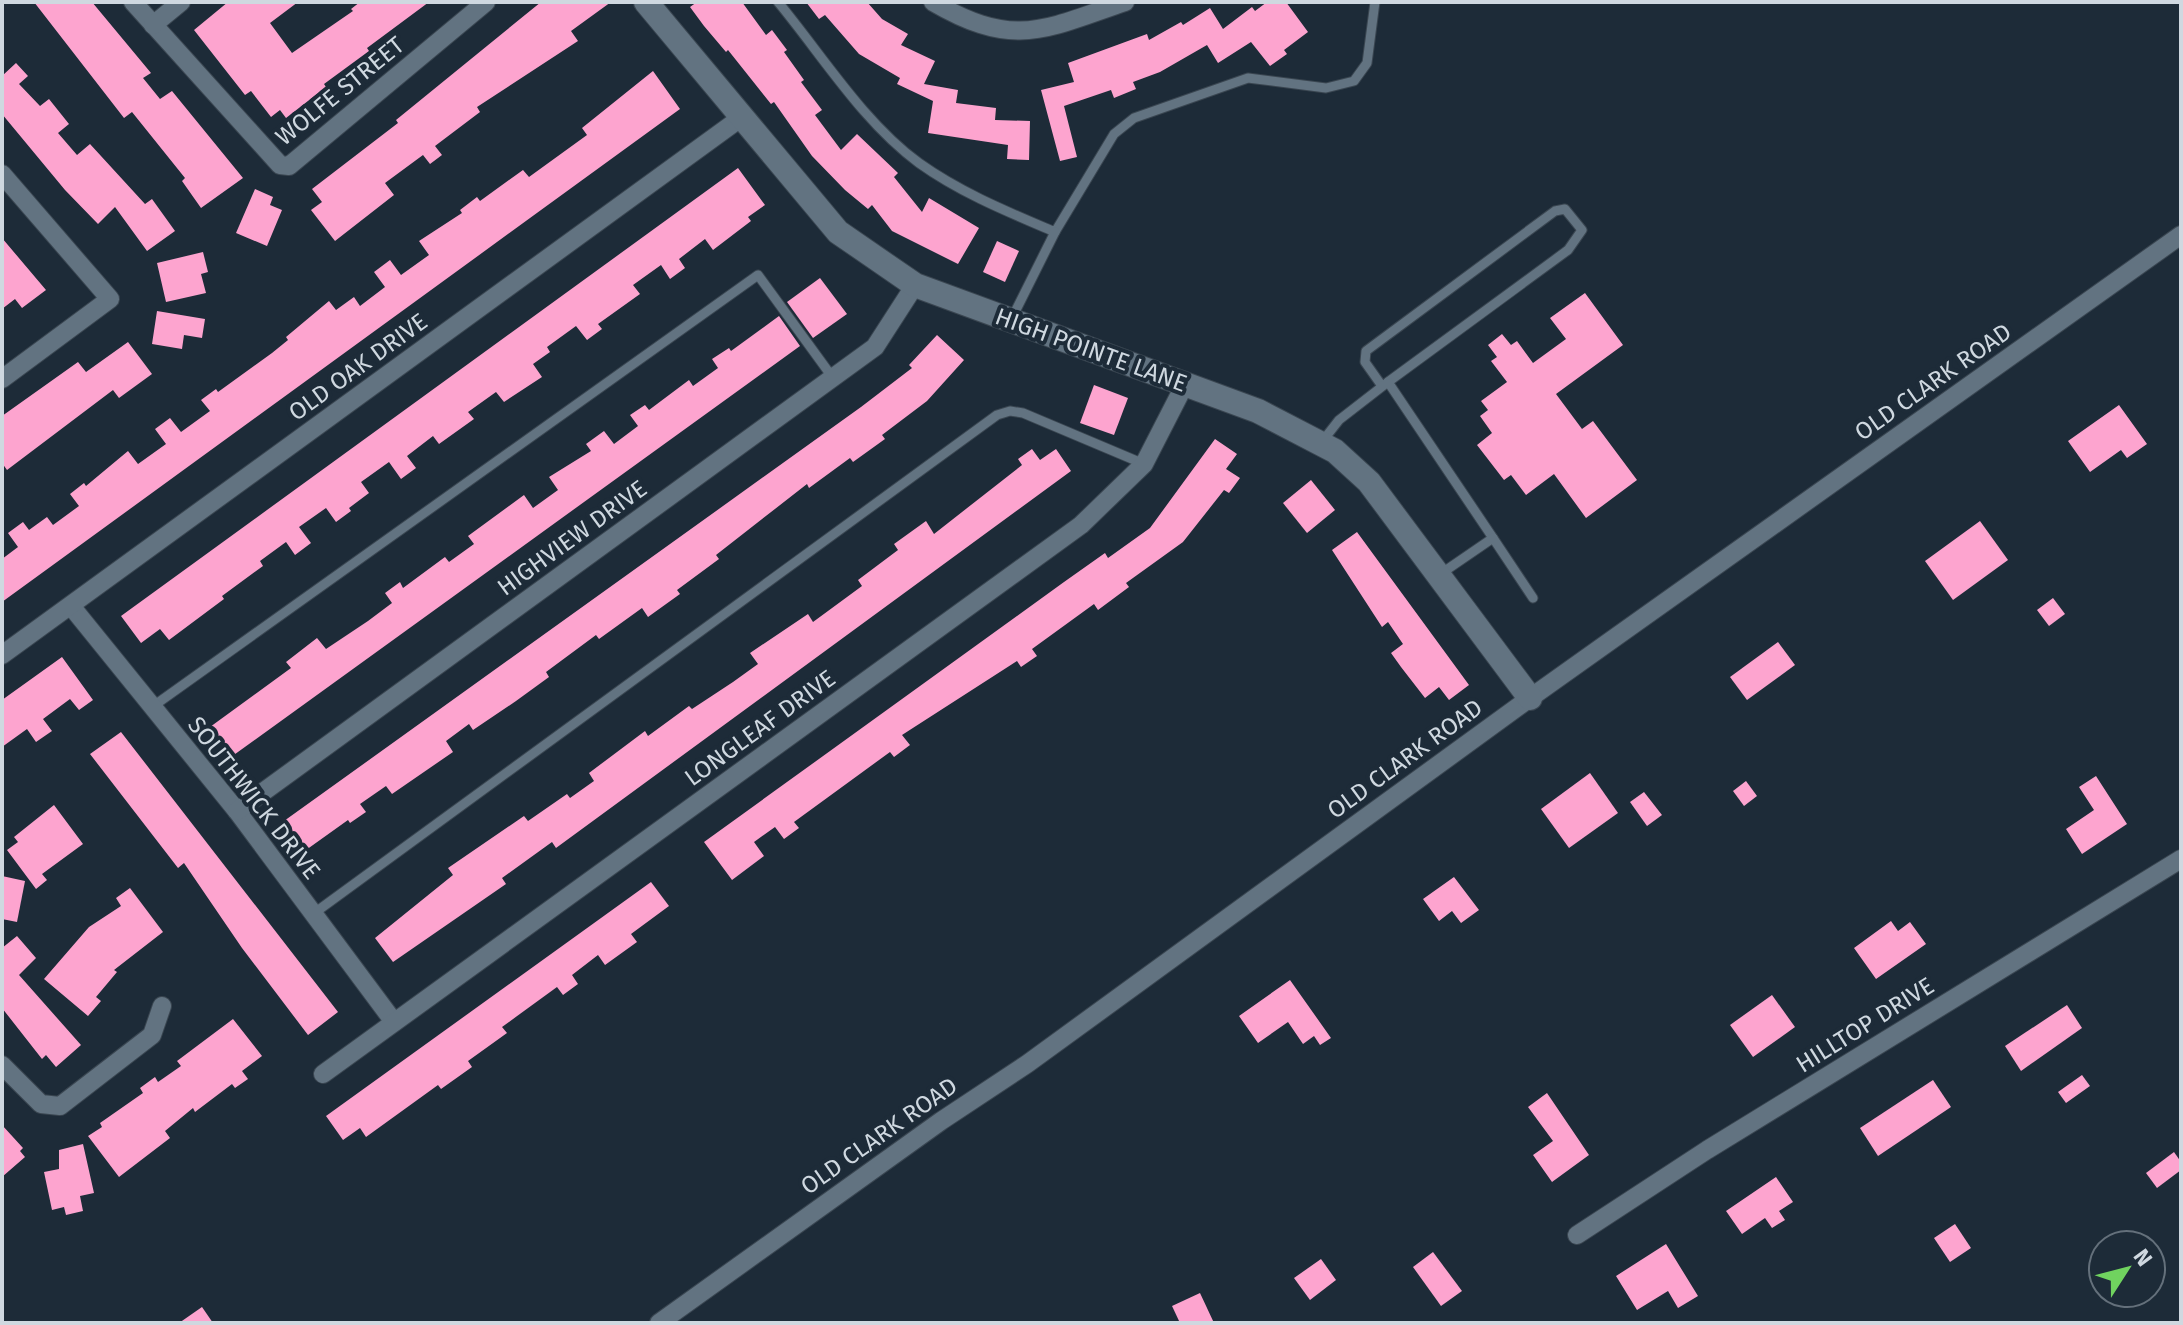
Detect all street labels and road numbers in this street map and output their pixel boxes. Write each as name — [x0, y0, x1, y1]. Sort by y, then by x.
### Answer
street label: WOLFE STREET — [270, 30, 410, 151]
street label: HIGH POINTE LANE — [991, 302, 1191, 398]
street label: OLD OAK DRIVE — [283, 307, 433, 427]
street label: OLD CLARK ROAD — [1849, 318, 2017, 446]
street label: HIGHVIEW DRIVE — [492, 474, 652, 602]
street label: LONGLEAF DRIVE — [679, 664, 841, 792]
street label: OLD CLARK ROAD — [1322, 693, 1488, 825]
street label: SOUTHWICK DRIVE — [182, 711, 326, 885]
street label: HILLTOP DRIVE — [1791, 972, 1939, 1078]
street label: OLD CLARK ROAD — [795, 1072, 963, 1200]

